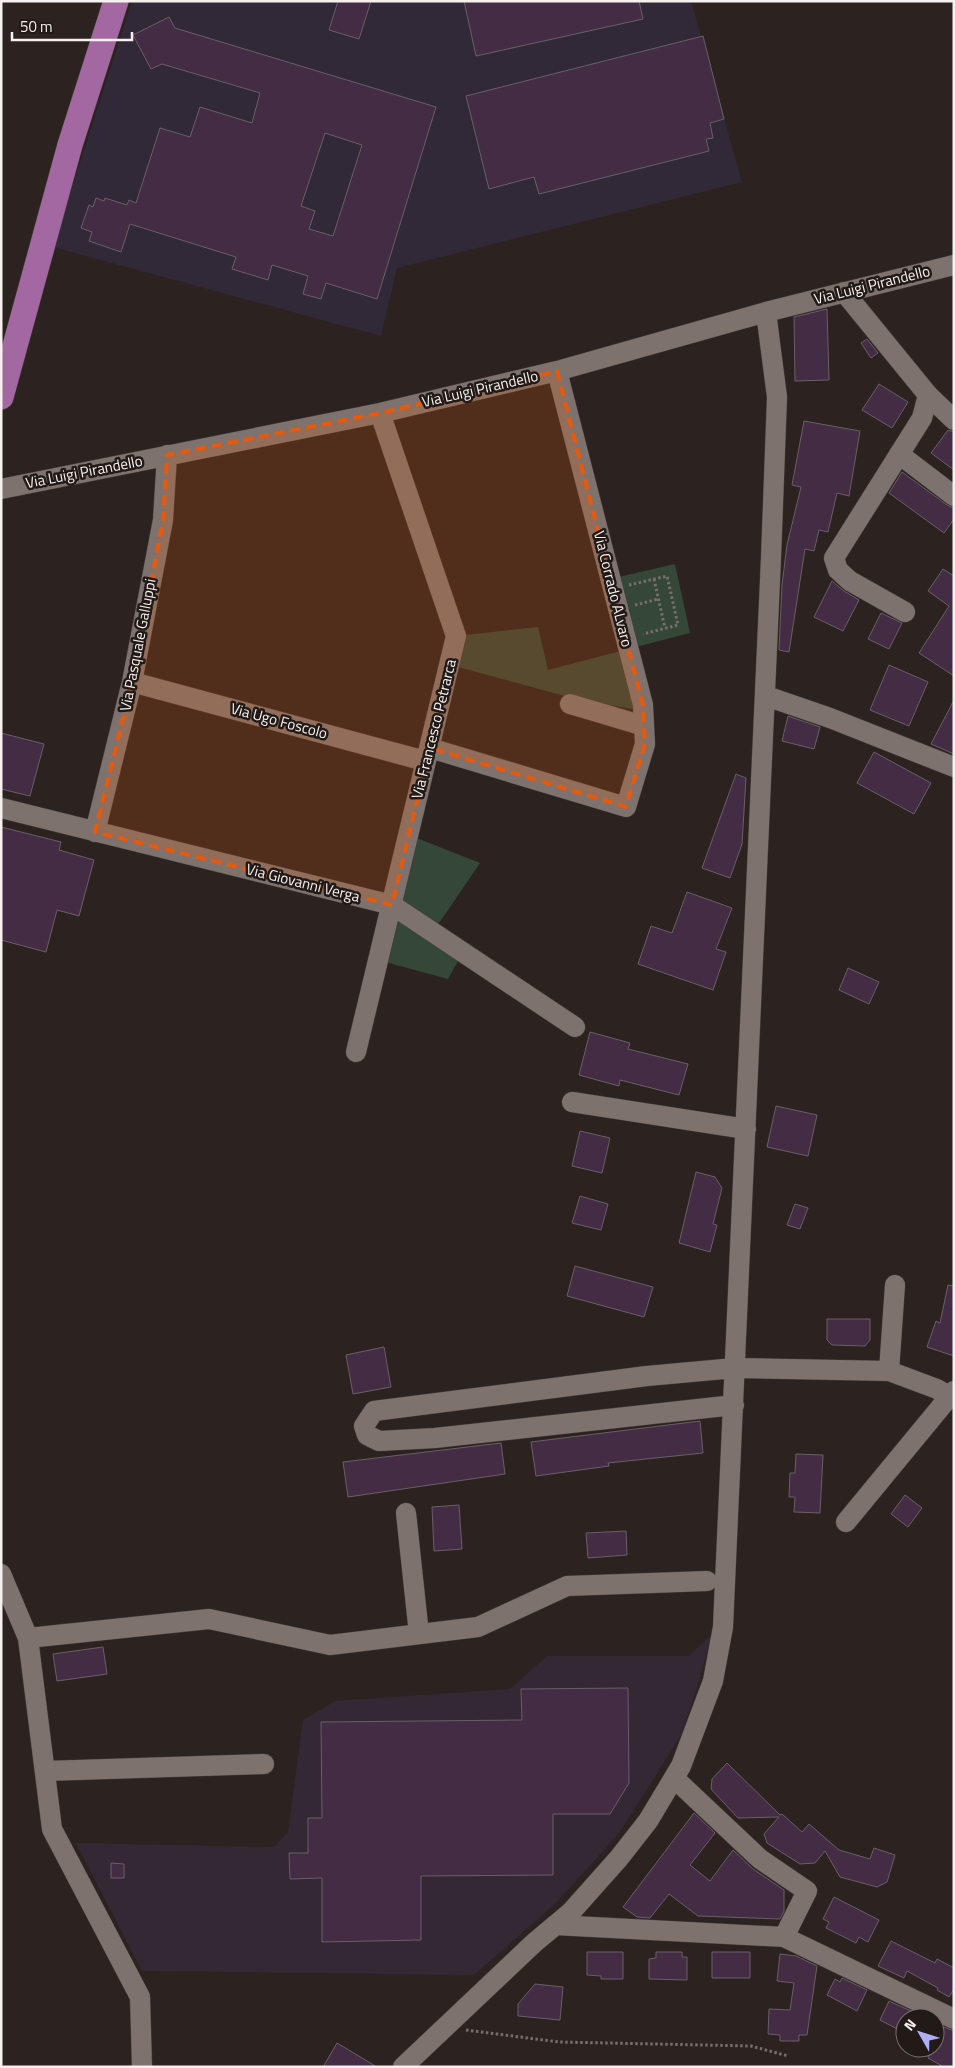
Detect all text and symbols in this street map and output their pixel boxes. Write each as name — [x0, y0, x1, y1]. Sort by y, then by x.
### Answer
scale bar — [12, 10, 132, 42]
text: 50 m — [20, 15, 53, 38]
street label: Via Luigi Pirandello — [811, 259, 932, 310]
street label: Via Luigi Pirandello — [419, 364, 540, 413]
street label: Via Luigi Pirandello — [23, 449, 144, 494]
street label: Via Corrado ALvaro — [588, 528, 639, 649]
street label: Via Pasquale Galluppi — [113, 577, 162, 713]
street label: Via Francesco Petrarca — [405, 656, 462, 801]
street label: Via Ugo Foscolo — [228, 697, 330, 745]
street label: Via Giovanni Verga — [244, 857, 363, 908]
north arrow — [895, 2008, 945, 2058]
text: N — [898, 2014, 921, 2035]

